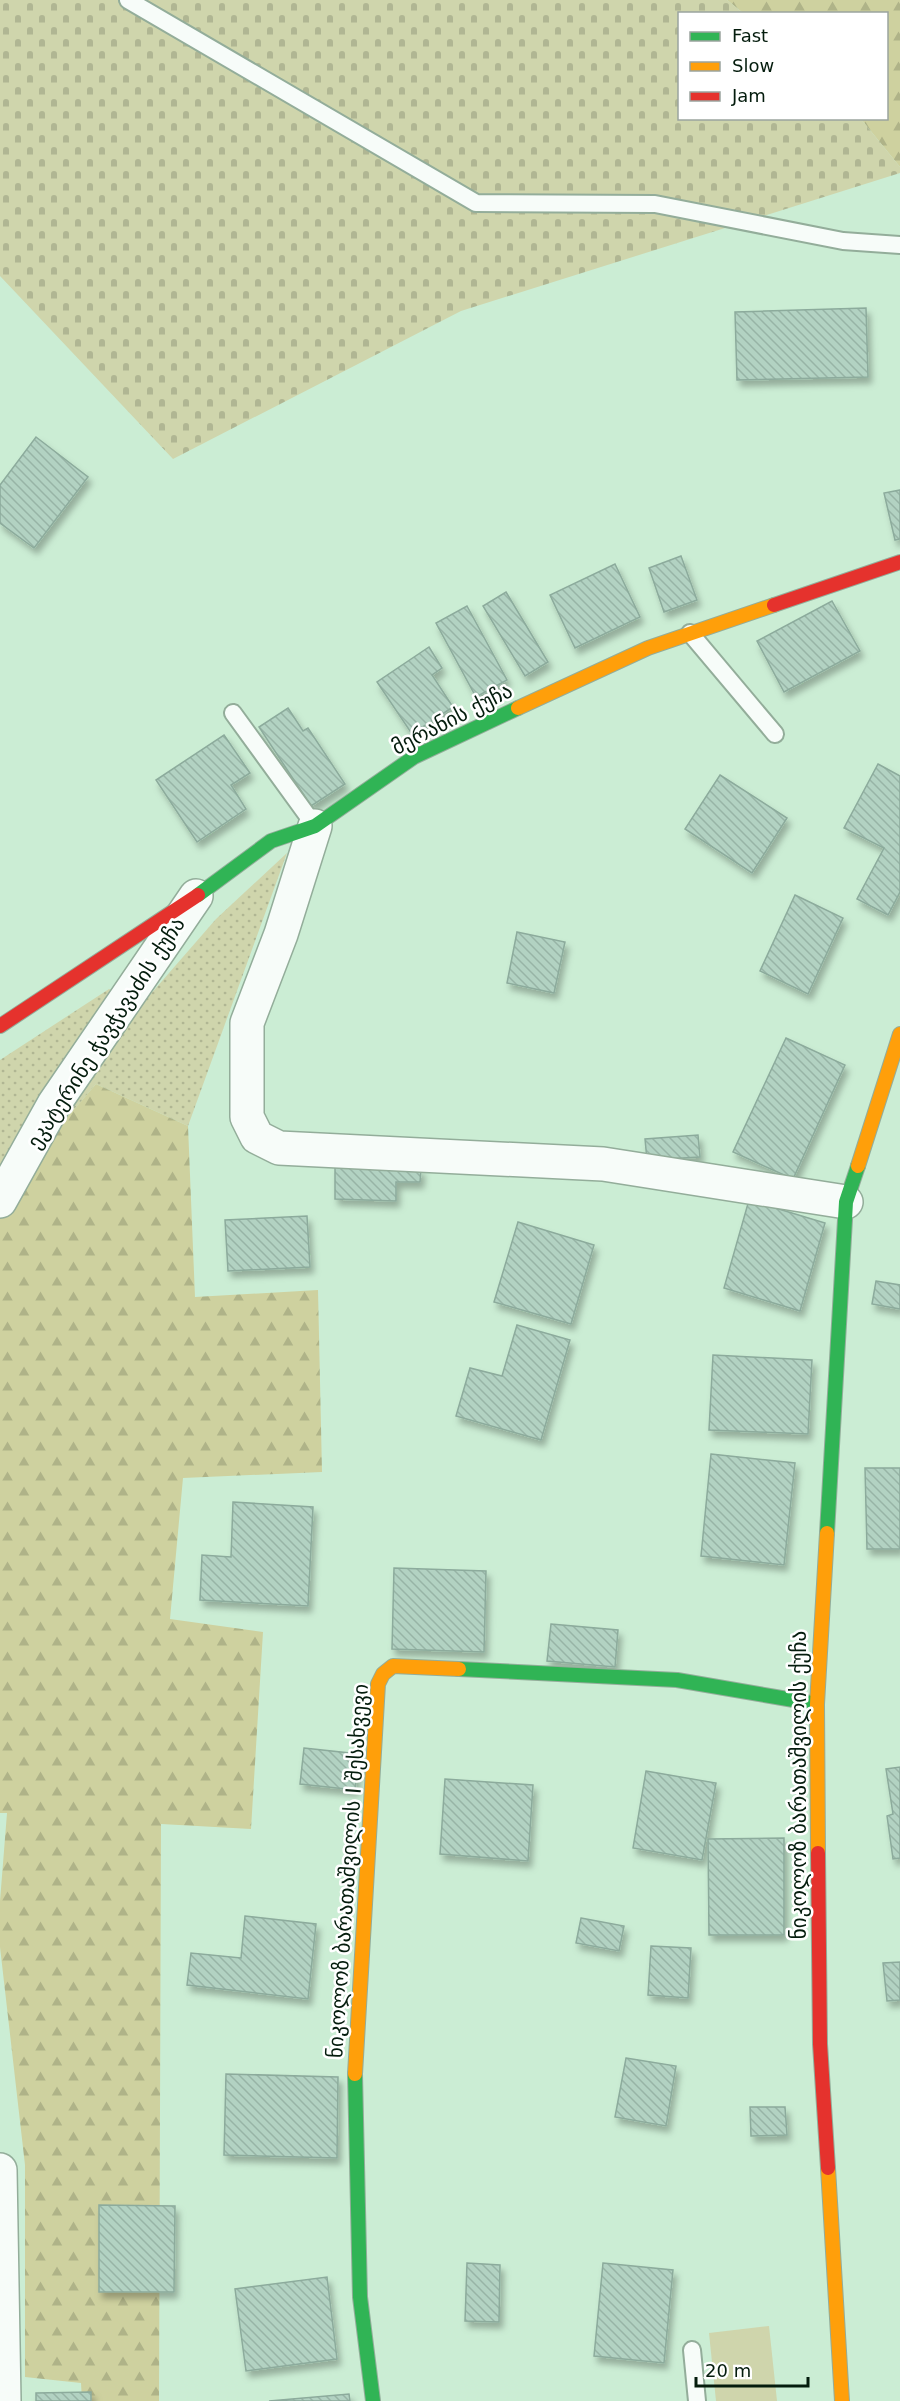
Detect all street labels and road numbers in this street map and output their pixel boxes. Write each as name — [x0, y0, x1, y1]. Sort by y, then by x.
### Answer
street label: მერანის ქუჩა — [388, 678, 516, 760]
street label: ეკატერინე ჭავჭავაძის ქუჩა — [22, 913, 190, 1153]
street label: ნიკოლოზ ბარათაშვილის ქუჩა — [787, 1631, 811, 1939]
street label: ნიკოლოზ ბარათაშვილის I შესახვევი — [323, 1683, 373, 2059]

